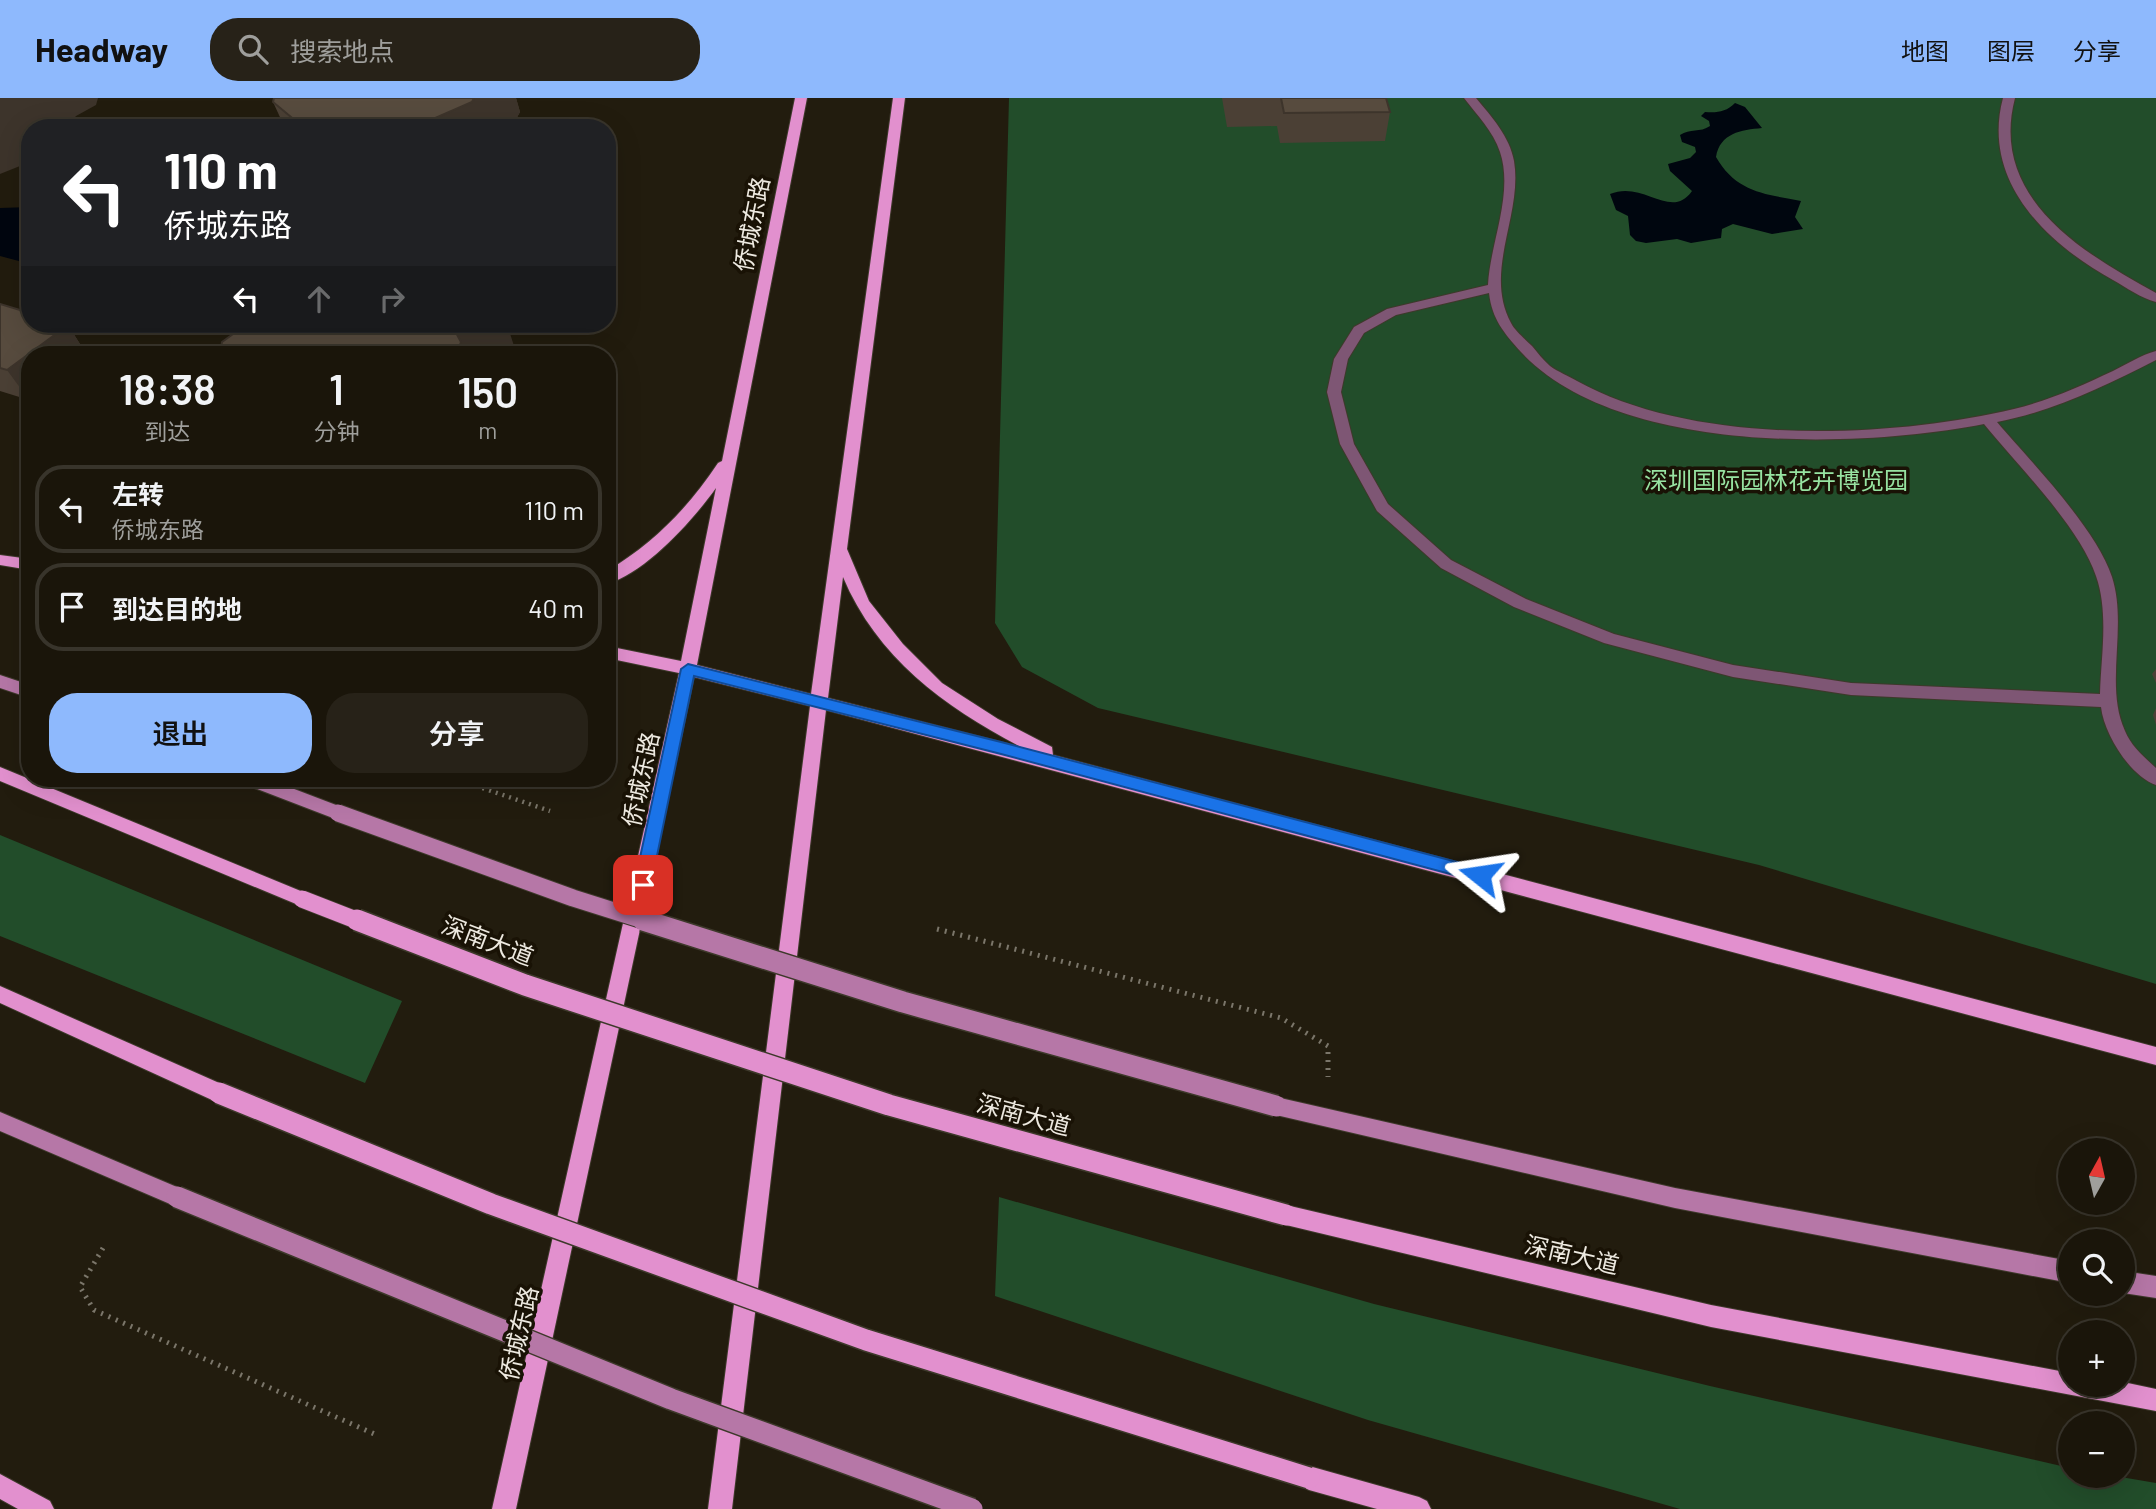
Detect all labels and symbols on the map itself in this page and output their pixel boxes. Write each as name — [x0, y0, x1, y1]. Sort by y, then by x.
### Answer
street label: 侨城东路 — [728, 174, 774, 274]
park label: 深圳国际园林花卉博览园 — [1644, 465, 1908, 494]
street label: 侨城东路 — [616, 729, 664, 829]
position arrow — [1443, 838, 1517, 912]
pin — [613, 855, 673, 915]
street label: 深南大道 — [438, 909, 538, 971]
street label: 深南大道 — [974, 1088, 1074, 1140]
north arrow — [2058, 1138, 2135, 1214]
street label: 深南大道 — [1522, 1229, 1622, 1279]
street label: 侨城东路 — [493, 1283, 543, 1383]

